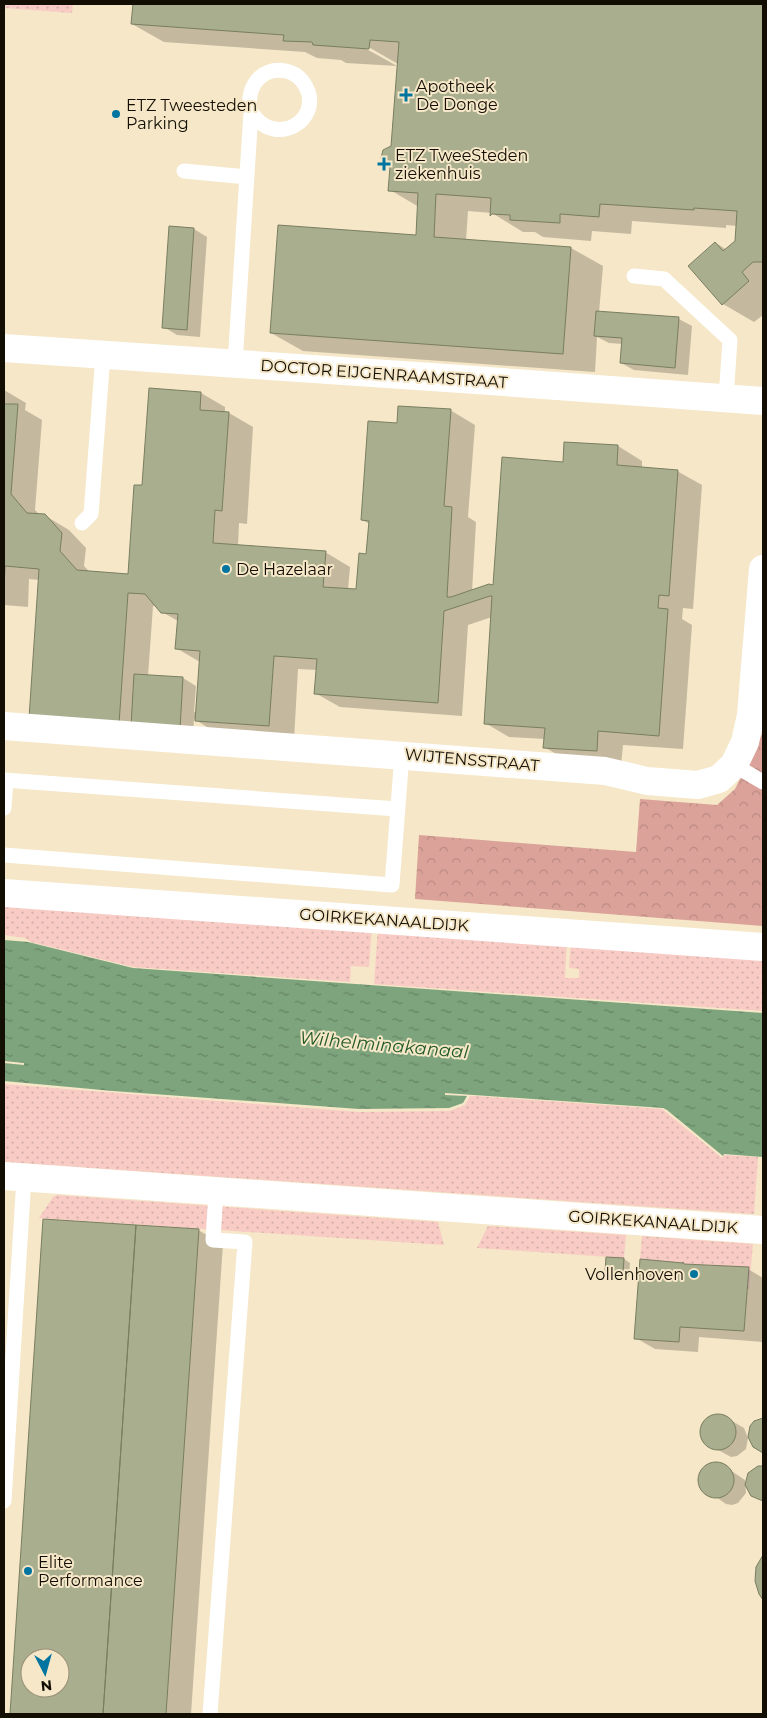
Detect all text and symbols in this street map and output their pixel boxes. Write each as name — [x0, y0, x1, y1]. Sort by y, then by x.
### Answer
place label: Apotheek De Donge — [416, 77, 498, 114]
marker: Apotheek De Donge — [400, 89, 412, 101]
place label: ETZ Tweesteden Parking — [126, 96, 257, 133]
marker: ETZ Tweesteden Parking — [110, 108, 122, 120]
place label: ETZ TweeSteden ziekenhuis — [395, 146, 528, 183]
marker: ETZ TweeSteden ziekenhuis — [377, 157, 391, 171]
street label: DOCTOR EIJGENRAAMSTRAAT — [260, 356, 509, 392]
place label: De Hazelaar — [236, 560, 333, 579]
marker: De Hazelaar — [220, 563, 232, 575]
street label: WIJTENSSTRAAT — [404, 745, 541, 775]
street label: GOIRKEKANAALDIJK — [299, 905, 470, 935]
water label: Wilhelminakanaal — [299, 1027, 469, 1063]
street label: GOIRKEKANAALDIJK — [568, 1207, 739, 1237]
place label: Vollenhoven — [585, 1265, 684, 1284]
marker: Vollenhoven — [688, 1268, 700, 1280]
place label: Elite Performance — [38, 1553, 143, 1590]
marker: Elite Performance — [22, 1565, 34, 1577]
north arrow — [20, 1648, 70, 1698]
text: N — [40, 1676, 53, 1695]

